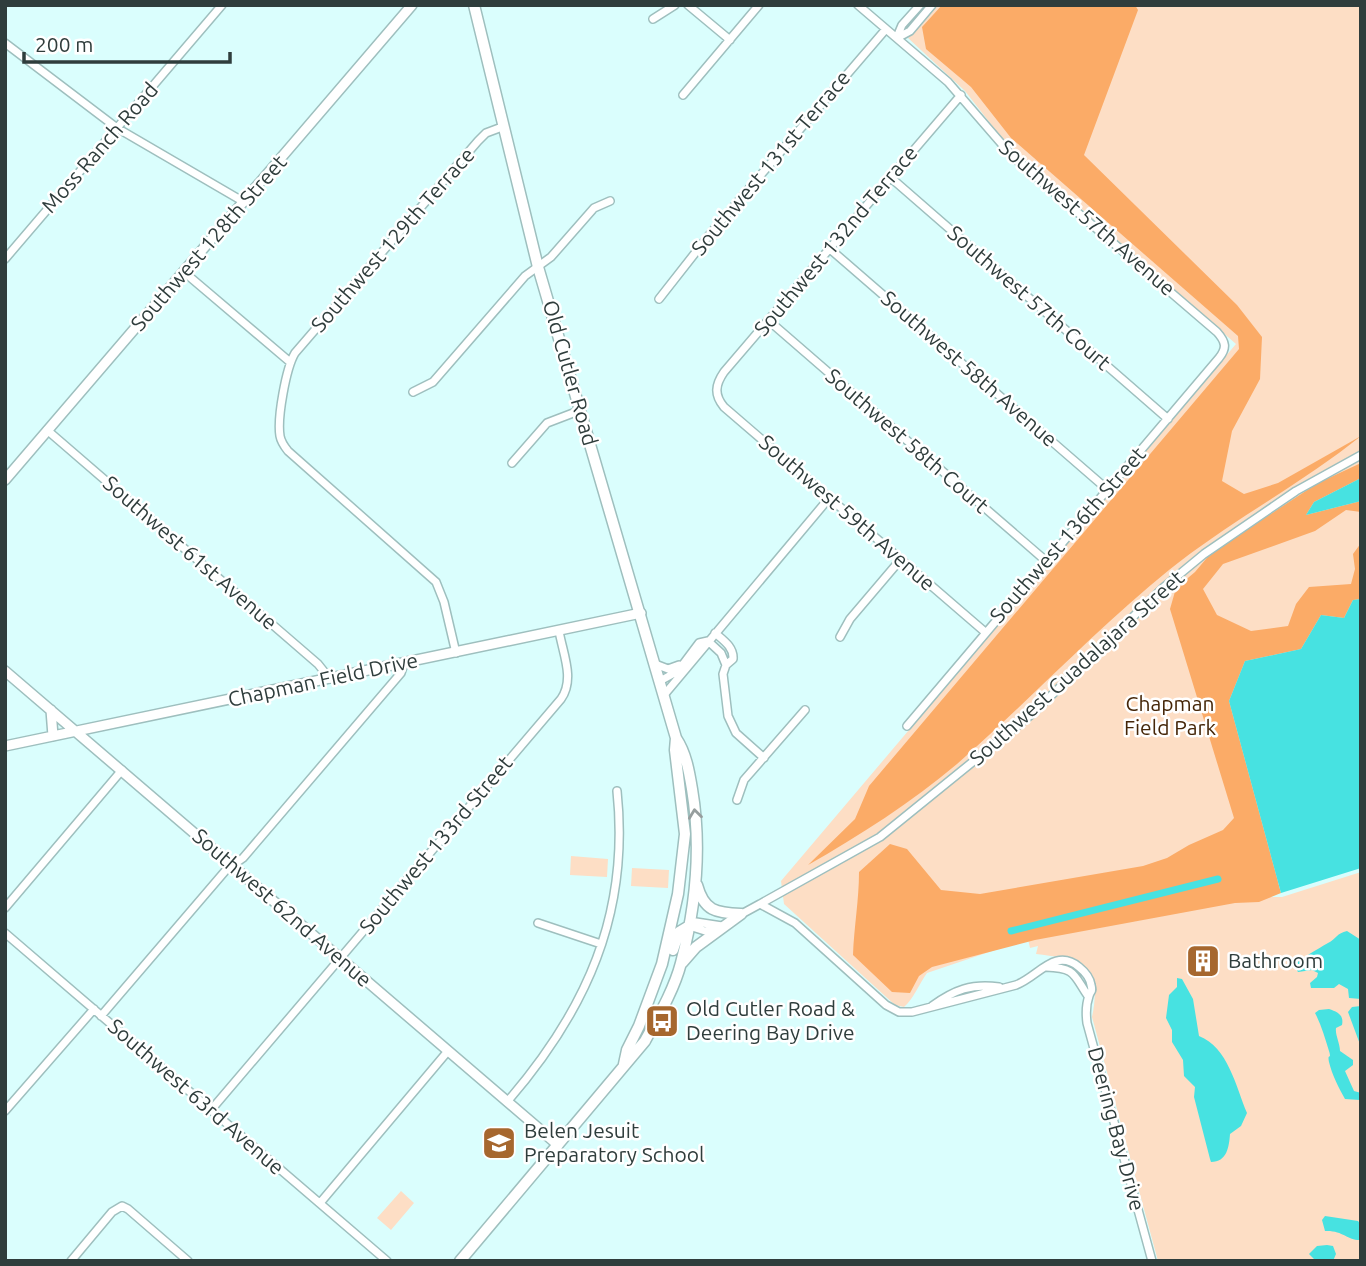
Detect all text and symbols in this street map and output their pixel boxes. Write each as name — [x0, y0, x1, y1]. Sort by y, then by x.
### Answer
scale bar — [24, 21, 231, 65]
text: 200 m — [35, 32, 93, 56]
street label: Southwest 131st Terrace — [686, 65, 854, 260]
street label: Moss Ranch Road — [36, 77, 162, 217]
street label: Southwest 57th Avenue — [995, 134, 1180, 300]
street label: Southwest 132nd Terrace — [749, 141, 922, 340]
street label: Southwest 129th Terrace — [306, 142, 479, 336]
street label: Southwest 128th Street — [125, 150, 291, 335]
street label: Southwest 57th Court — [943, 220, 1116, 374]
street label: Southwest 58th Avenue — [877, 285, 1062, 451]
street label: Old Cutler Road — [539, 297, 603, 448]
street label: Southwest 58th Court — [821, 363, 994, 517]
street label: Southwest 59th Avenue — [755, 429, 940, 595]
street label: Southwest 136th Street — [984, 442, 1150, 627]
street label: Southwest 61st Avenue — [99, 470, 282, 634]
street label: Southwest Guadalajara Street — [964, 565, 1188, 770]
street label: Chapman Field Drive — [226, 647, 420, 711]
park label: Chapman Field Park — [1124, 691, 1216, 739]
street label: Southwest 133rd Street — [354, 751, 517, 938]
one-way arrow — [688, 808, 703, 820]
street label: Southwest 62nd Avenue — [188, 823, 377, 991]
building icon: Bathroom — [1184, 942, 1222, 980]
place label: Bathroom — [1228, 948, 1323, 972]
place label: Old Cutler Road & Deering Bay Drive — [686, 996, 855, 1044]
bus stop icon: Old Cutler Road & Deering Bay Drive — [643, 1002, 681, 1040]
street label: Southwest 63rd Avenue — [104, 1013, 289, 1179]
street label: Deering Bay Drive — [1084, 1044, 1150, 1213]
place label: Belen Jesuit Preparatory School — [524, 1118, 705, 1166]
school or university icon: Belen Jesuit Preparatory School — [480, 1124, 518, 1162]

